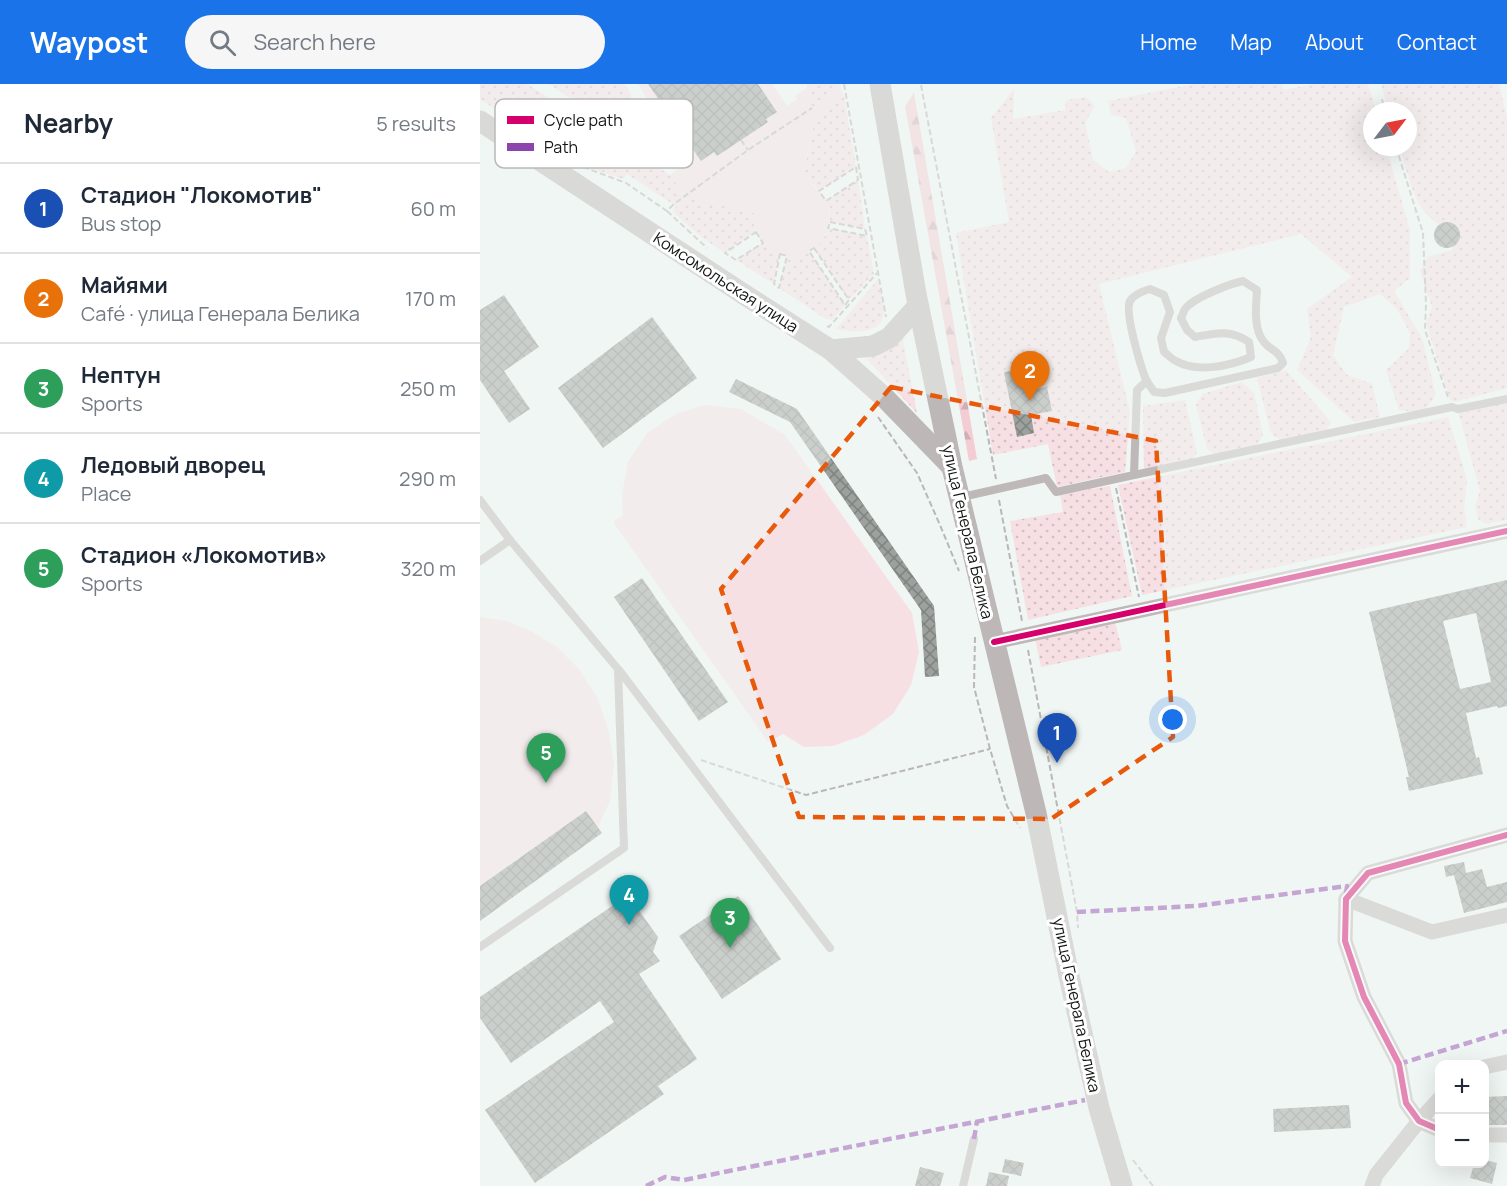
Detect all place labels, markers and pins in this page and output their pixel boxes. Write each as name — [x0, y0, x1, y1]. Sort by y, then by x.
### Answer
pin: 2 — [1010, 352, 1050, 401]
pin: 1 — [1038, 714, 1076, 763]
pin: 5 — [526, 734, 566, 783]
pin: 4 — [610, 876, 648, 925]
pin: 3 — [710, 898, 750, 948]

